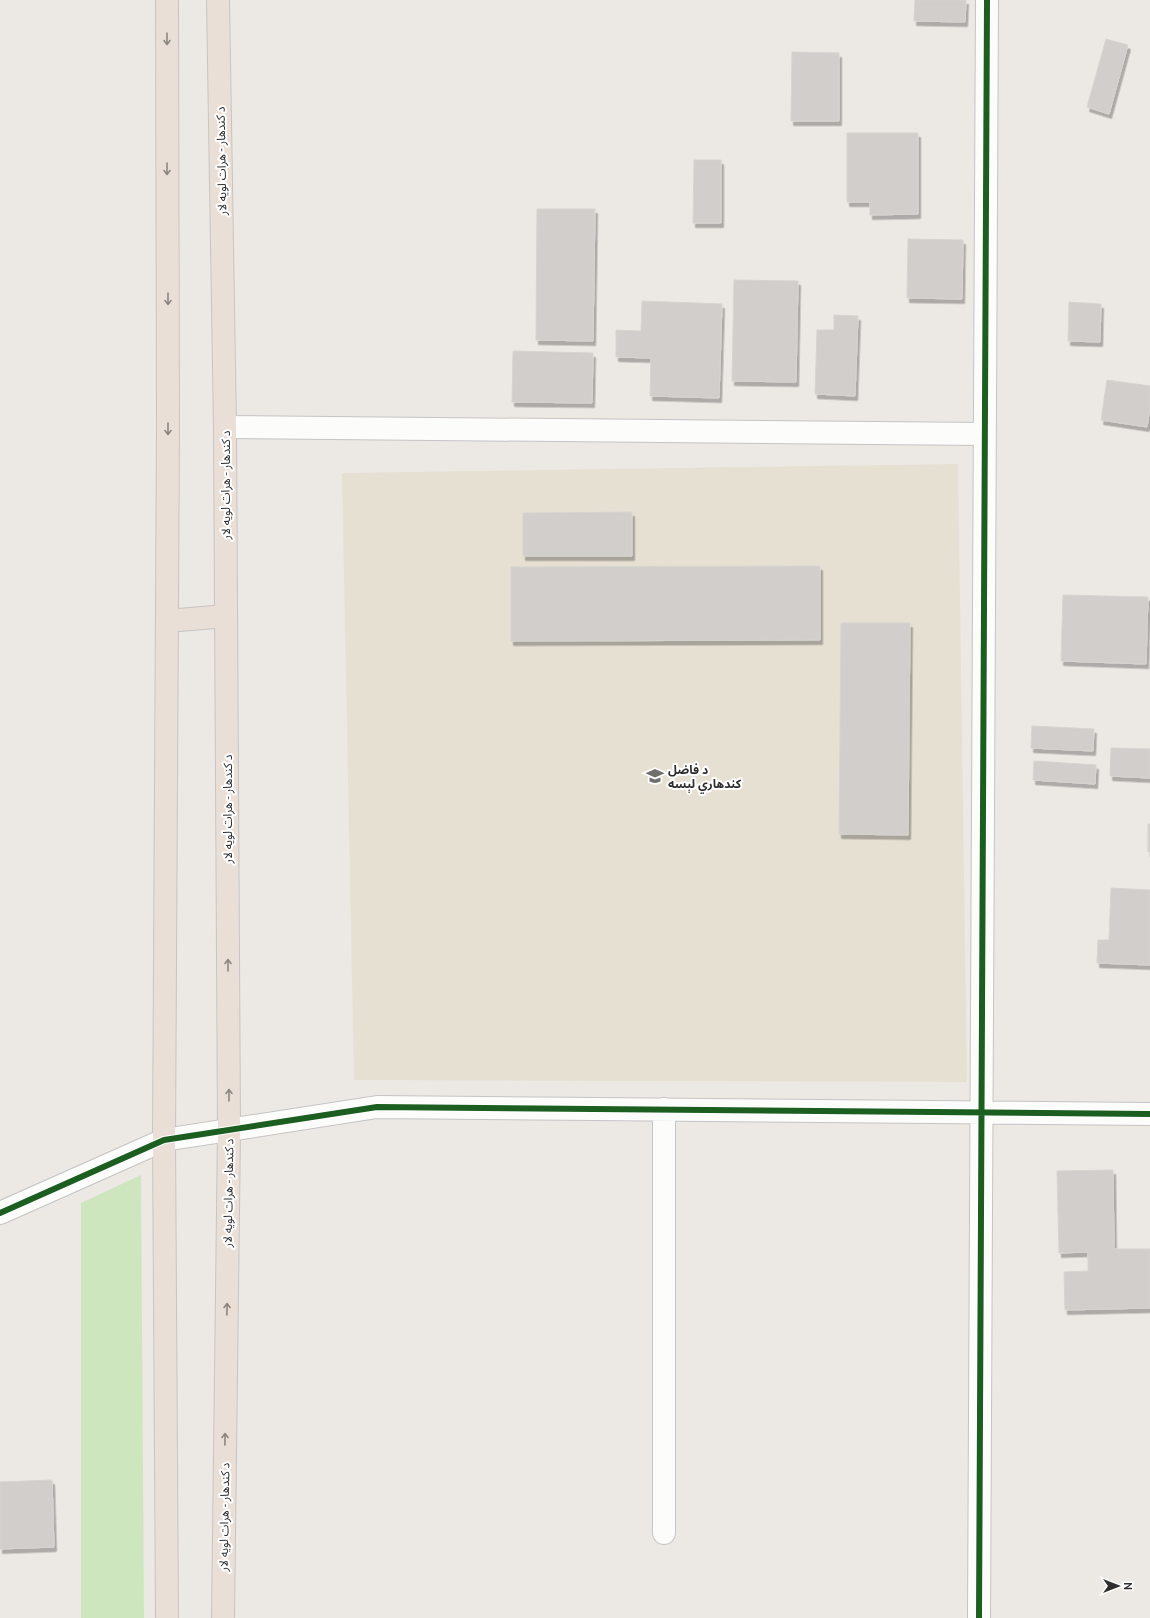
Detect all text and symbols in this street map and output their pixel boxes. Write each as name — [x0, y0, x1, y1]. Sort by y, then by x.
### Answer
one-way arrow — [163, 32, 171, 45]
street label: د کندهار - هرات لويه لار — [214, 106, 230, 217]
one-way arrow — [163, 162, 171, 175]
one-way arrow — [164, 292, 171, 305]
one-way arrow — [164, 422, 172, 435]
street label: د کندهار - هرات لويه لار — [219, 430, 233, 540]
street label: د کندهار - هرات لويه لار — [221, 754, 235, 864]
place label: د فاضل کندهاري لېسه — [668, 763, 742, 793]
school or university icon: د فاضل کندهاري لېسه — [645, 766, 665, 786]
one-way arrow — [224, 959, 232, 972]
one-way arrow — [225, 1089, 233, 1102]
street label: د کندهار - هرات لويه لار — [221, 1138, 237, 1249]
one-way arrow — [223, 1303, 231, 1316]
one-way arrow — [221, 1433, 229, 1446]
street label: د کندهار - هرات لويه لار — [217, 1462, 233, 1573]
north arrow — [1098, 1566, 1138, 1606]
text: N — [1122, 1582, 1134, 1590]

